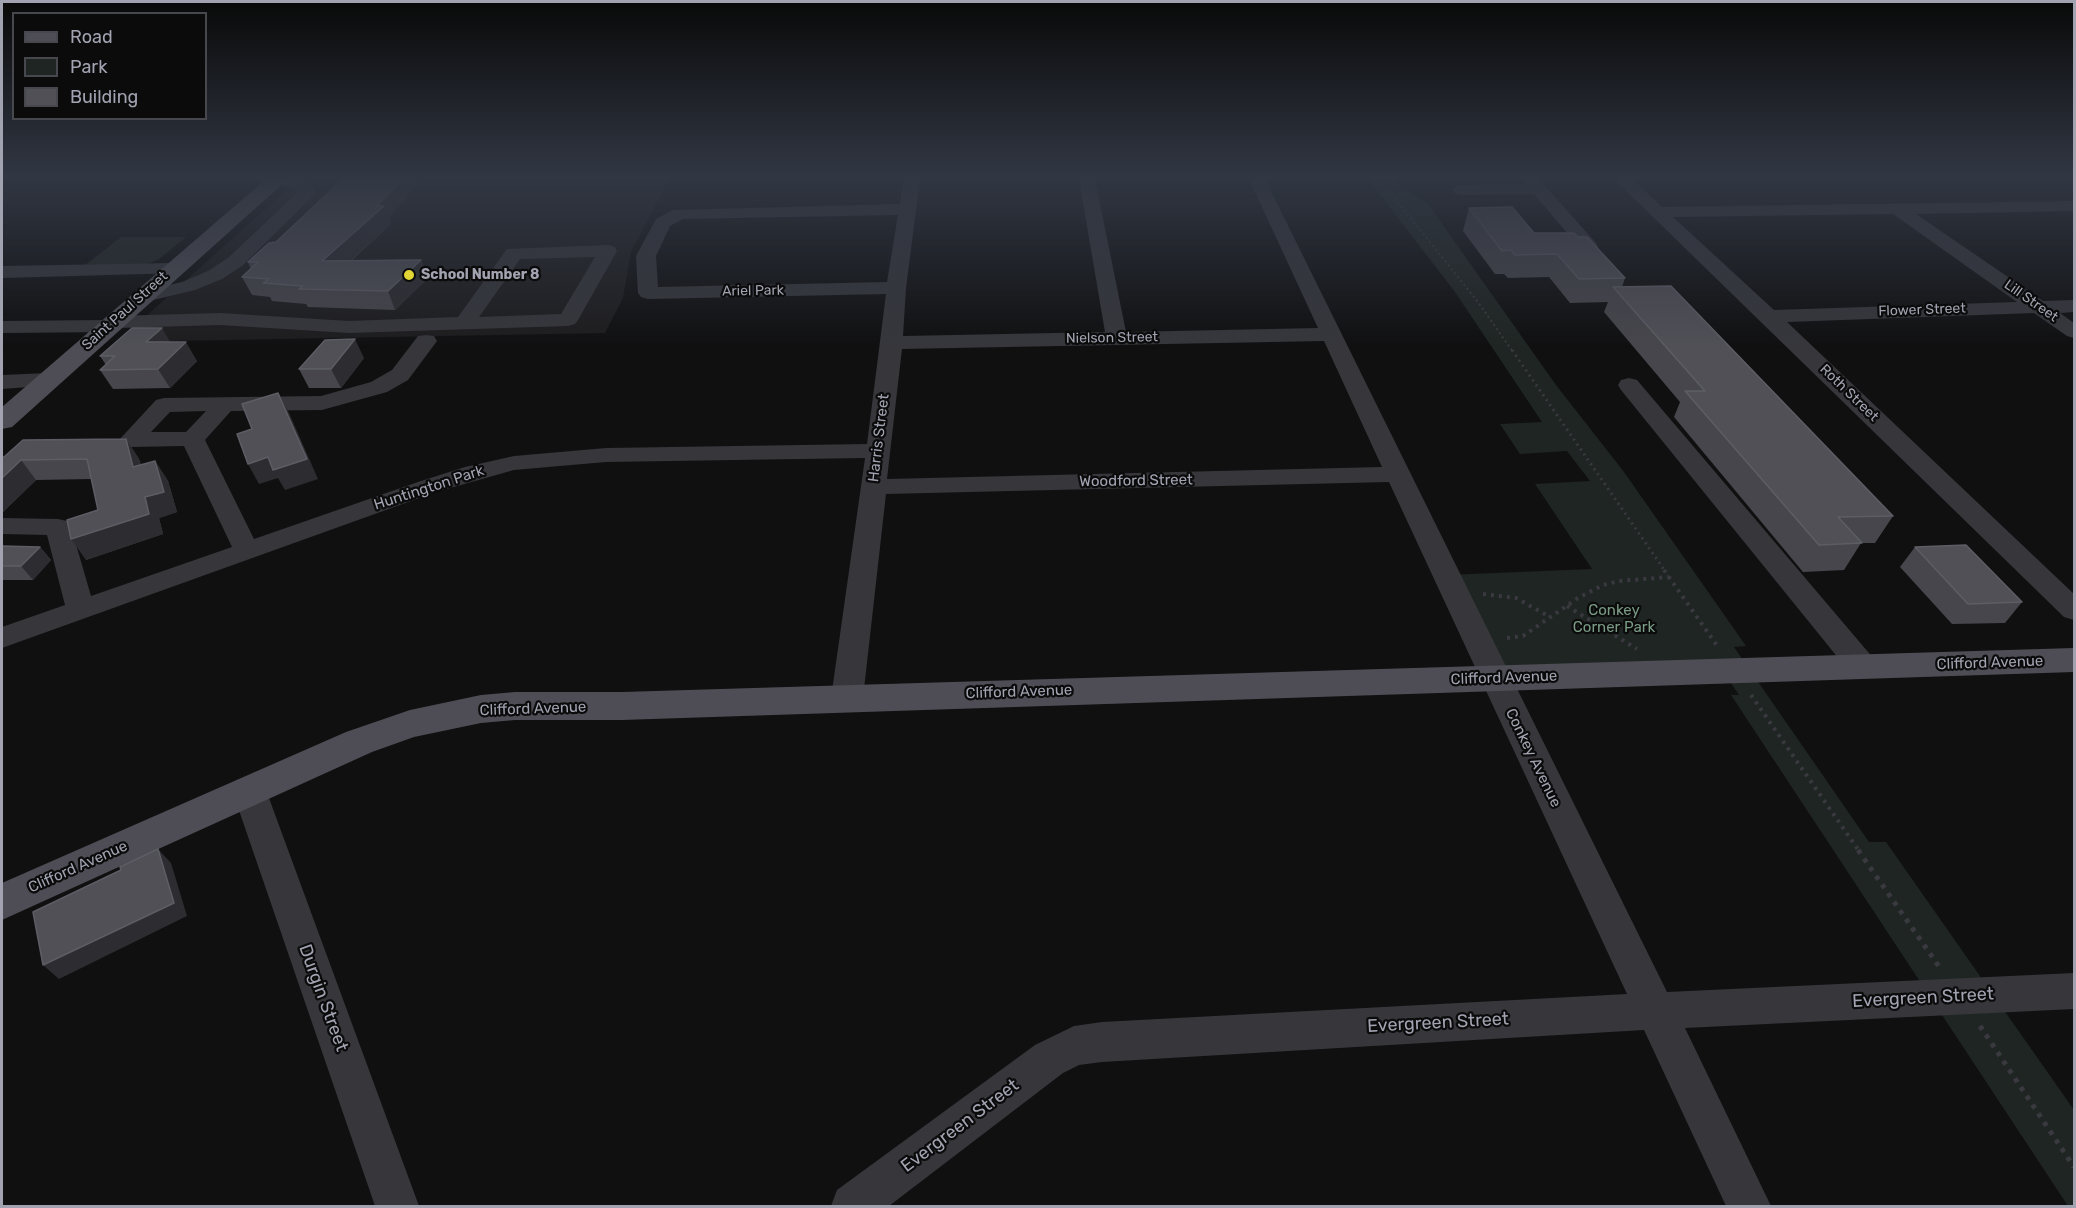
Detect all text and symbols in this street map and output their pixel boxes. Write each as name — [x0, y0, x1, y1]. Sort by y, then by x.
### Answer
legend — [12, 12, 207, 120]
text: Road — [70, 26, 113, 48]
text: Park — [70, 56, 107, 78]
text: Building — [70, 86, 138, 108]
place label: School Number 8 — [421, 267, 540, 283]
street label: Saint Paul Street — [79, 268, 171, 354]
marker: School Number 8 — [402, 268, 416, 282]
street label: Lill Street — [2001, 276, 2061, 326]
street label: Ariel Park — [722, 282, 784, 300]
street label: Flower Street — [1878, 300, 1966, 320]
street label: Nielson Street — [1066, 329, 1158, 347]
street label: Roth Street — [1816, 361, 1882, 425]
street label: Harris Street — [865, 393, 893, 483]
street label: Huntington Park — [372, 462, 486, 514]
street label: Woodford Street — [1079, 471, 1193, 491]
park label: Conkey Corner Park — [1573, 602, 1655, 637]
street label: Clifford Avenue — [1936, 652, 2044, 674]
street label: Clifford Avenue — [1450, 667, 1558, 689]
street label: Clifford Avenue — [965, 681, 1073, 703]
street label: Clifford Avenue — [479, 698, 587, 720]
street label: Conkey Avenue — [1501, 706, 1565, 810]
street label: Clifford Avenue — [26, 837, 130, 897]
street label: Durgin Street — [294, 942, 352, 1054]
street label: Evergreen Street — [1852, 984, 1994, 1012]
street label: Evergreen Street — [1367, 1009, 1509, 1037]
street label: Evergreen Street — [897, 1075, 1023, 1177]

